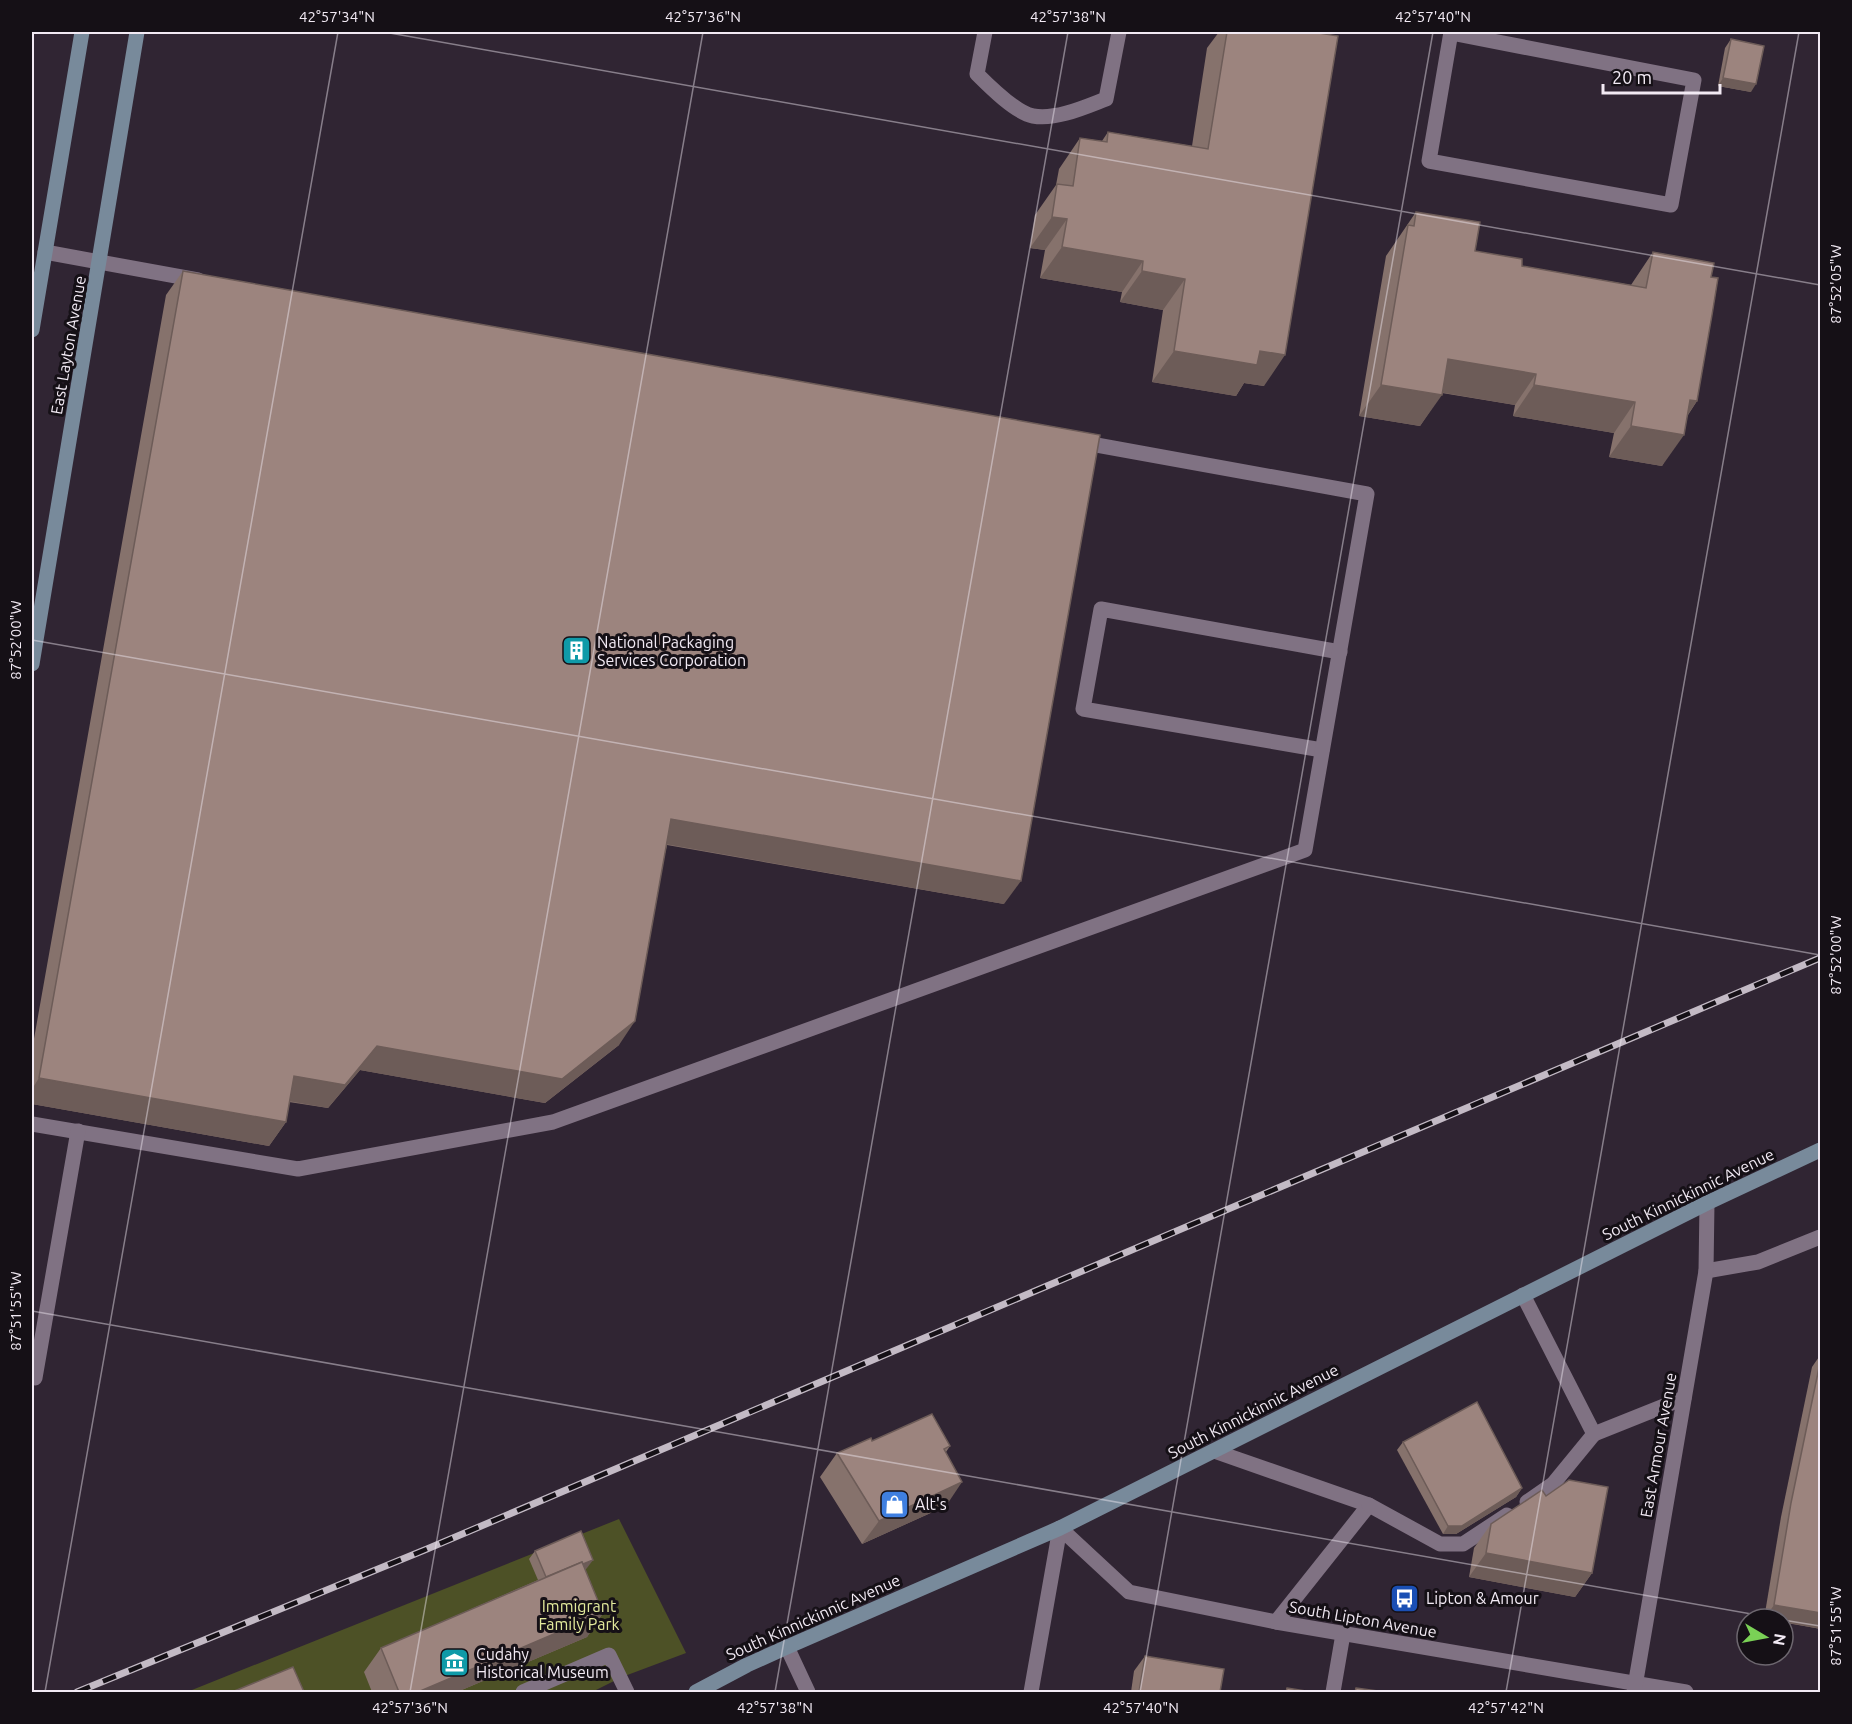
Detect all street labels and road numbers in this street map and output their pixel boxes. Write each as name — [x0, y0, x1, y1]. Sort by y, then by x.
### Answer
street label: East Layton Avenue — [47, 274, 89, 416]
street label: South Kinnickinnic Avenue — [1599, 1145, 1777, 1243]
street label: South Kinnickinnic Avenue — [1165, 1360, 1341, 1462]
street label: East Armour Avenue — [1636, 1371, 1680, 1519]
street label: South Kinnickinnic Avenue — [723, 1570, 903, 1664]
street label: South Lipton Avenue — [1288, 1597, 1438, 1641]

